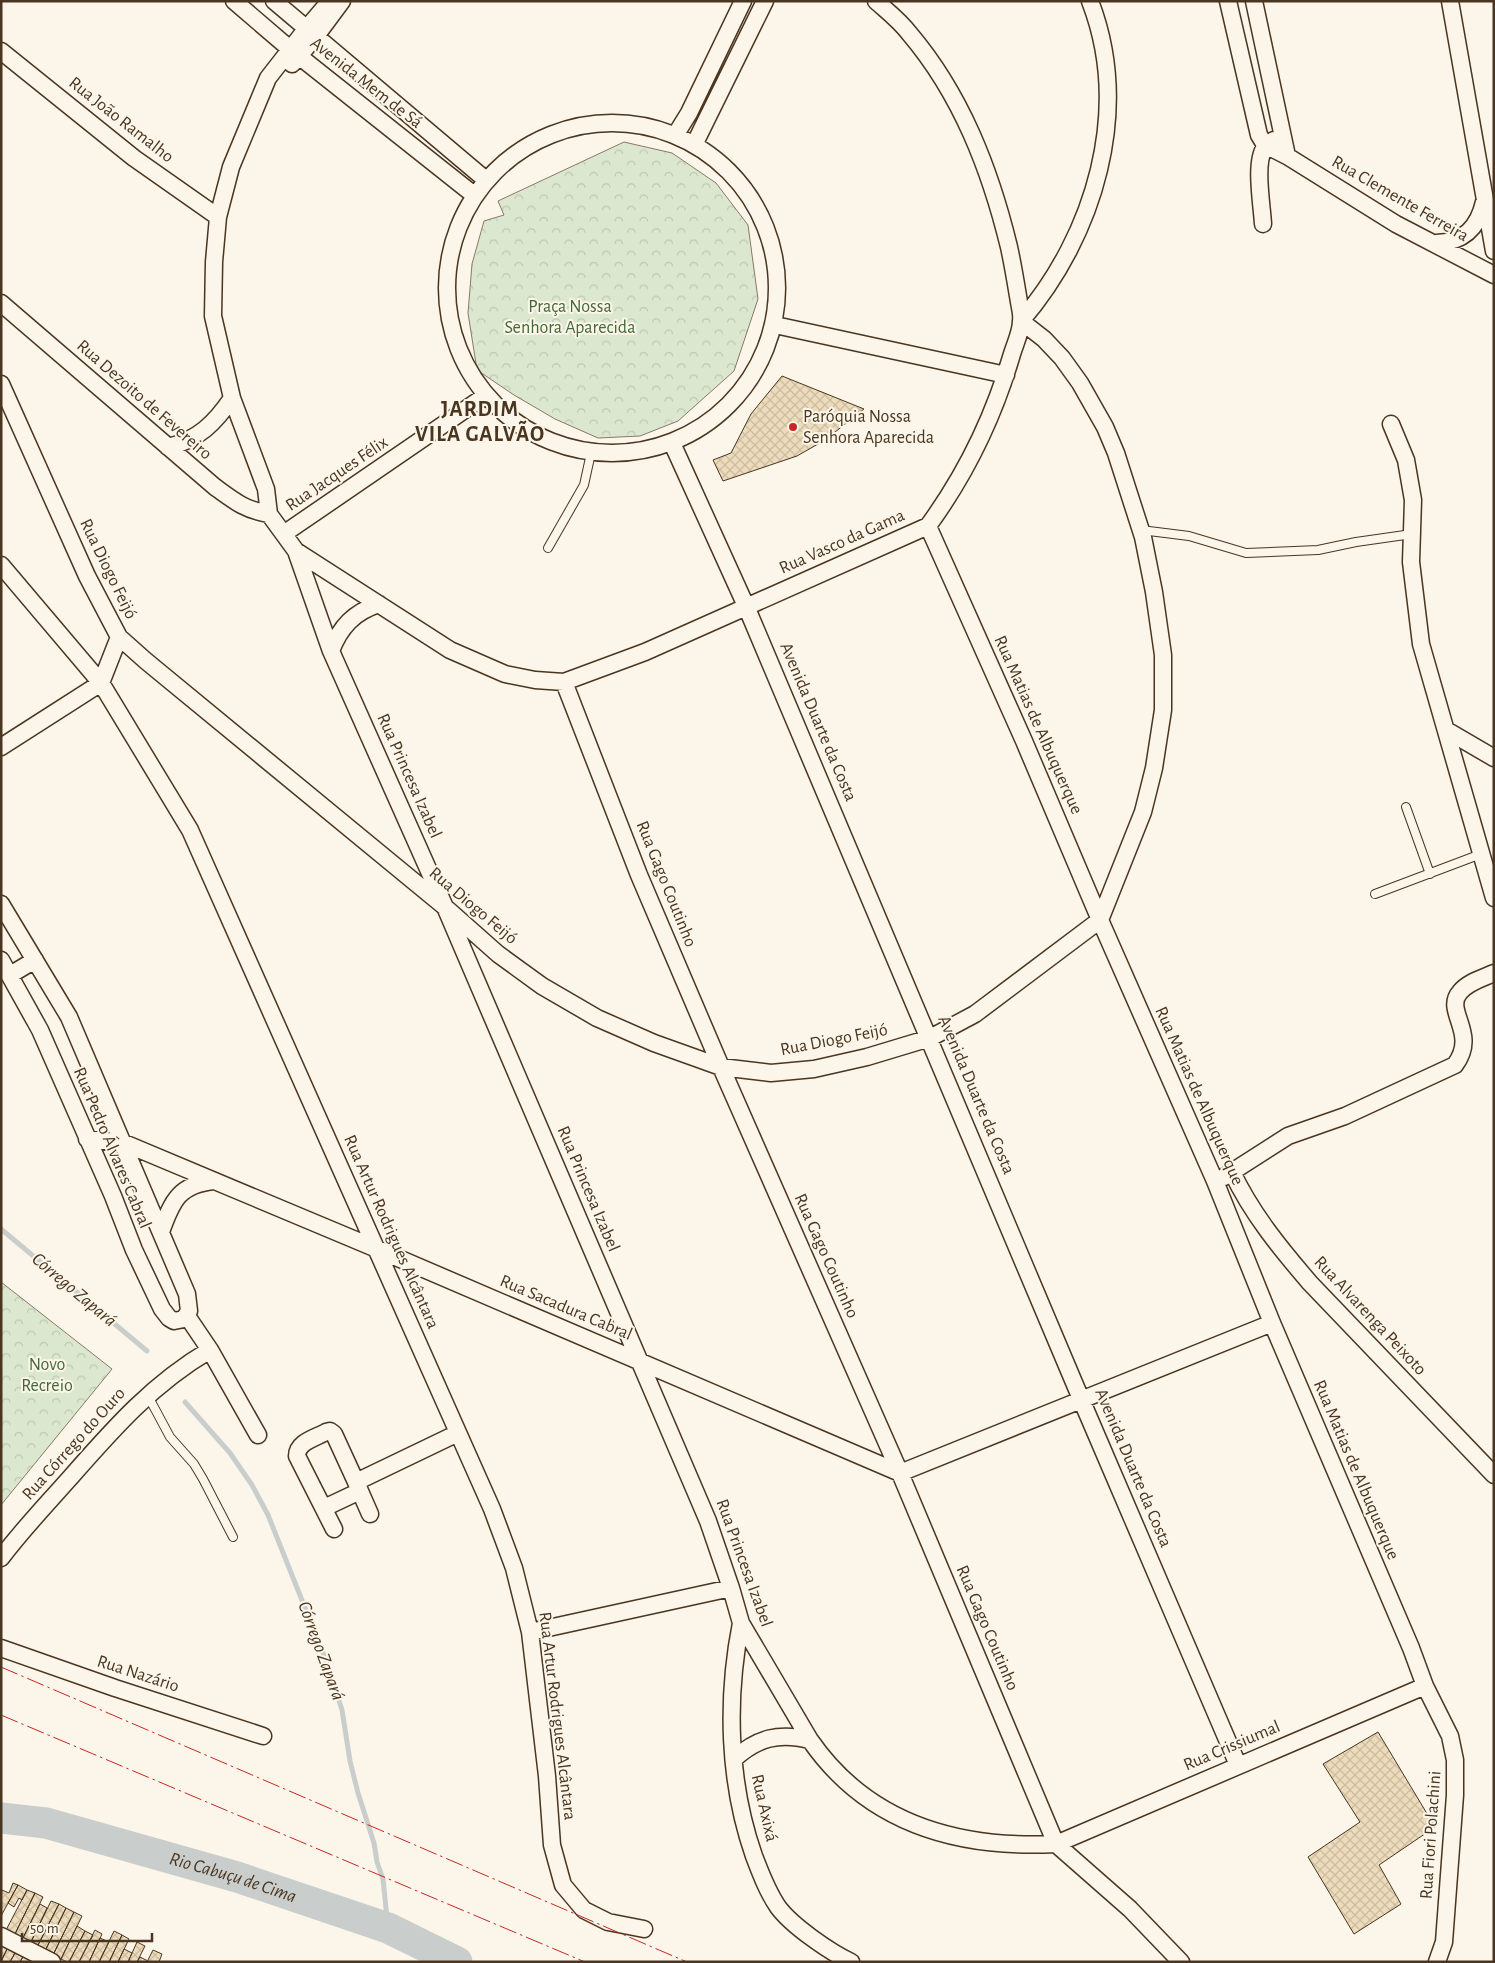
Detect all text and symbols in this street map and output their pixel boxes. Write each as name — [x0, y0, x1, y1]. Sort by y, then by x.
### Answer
street label: Avenida Mem de Sá — [307, 34, 425, 132]
street label: Rua João Ramalho — [65, 74, 177, 166]
street label: Rua Clemente Ferreira — [1329, 153, 1471, 245]
park label: Praça Nossa Senhora Aparecida — [504, 298, 636, 337]
street label: Rua Dezoito de Fevereiro — [73, 337, 215, 463]
district label: JARDIM VILA GALVÃO — [415, 398, 545, 445]
place label: Paróquia Nossa Senhora Aparecida — [803, 408, 934, 447]
marker: Paróquia Nossa Senhora Aparecida — [787, 421, 799, 433]
street label: Rua Jacques Félix — [283, 433, 391, 515]
street label: Rua Vasco da Gama — [777, 506, 907, 578]
street label: Rua Diogo Feijó — [76, 516, 140, 622]
street label: Rua Matias de Albuquerque — [990, 633, 1086, 817]
street label: Avenida Duarte da Costa — [776, 640, 860, 804]
street label: Rua Princesa Izabel — [373, 711, 445, 841]
street label: Rua Gago Coutinho — [633, 818, 700, 950]
street label: Rua Diogo Feijó — [425, 864, 521, 948]
street label: Rua Matias de Albuquerque — [1151, 1004, 1247, 1188]
street label: Avenida Duarte da Costa — [934, 1013, 1018, 1177]
street label: Rua Diogo Feijó — [779, 1021, 889, 1059]
street label: Rua Pedro Álvares Cabral — [70, 1064, 157, 1231]
street label: Rua Princesa Izabel — [553, 1124, 623, 1254]
street label: Rua Artur Rodrigues Alcântara — [340, 1132, 442, 1332]
street label: Rua Gago Coutinho — [790, 1191, 862, 1321]
water label: Córrego Zapará — [28, 1249, 120, 1331]
street label: Rua Alvarenga Peixoto — [1310, 1253, 1430, 1379]
street label: Rua Sacadura Cabral — [497, 1272, 635, 1344]
park label: Novo Recreio — [21, 1356, 73, 1395]
street label: Rua Matias de Albuquerque — [1310, 1377, 1402, 1563]
street label: Rua Córrego do Ouro — [19, 1384, 129, 1504]
street label: Avenida Duarte da Costa — [1091, 1386, 1175, 1550]
street label: Rua Princesa Izabel — [713, 1497, 775, 1629]
street label: Rua Gago Coutinho — [952, 1563, 1022, 1693]
water label: Córrego Zapará — [294, 1599, 348, 1703]
street label: Rua Artur Rodrigues Alcântara — [535, 1611, 579, 1821]
street label: Rua Nazário — [95, 1652, 181, 1696]
street label: Rua Crissiumal — [1181, 1718, 1283, 1774]
street label: Rua Fiori Polachini — [1418, 1770, 1444, 1900]
street label: Rua Axixá — [748, 1773, 780, 1843]
water label: Rio Cabuçu de Cima — [167, 1849, 299, 1906]
scale bar — [22, 1910, 152, 1942]
text: 50 m — [30, 1921, 59, 1936]

